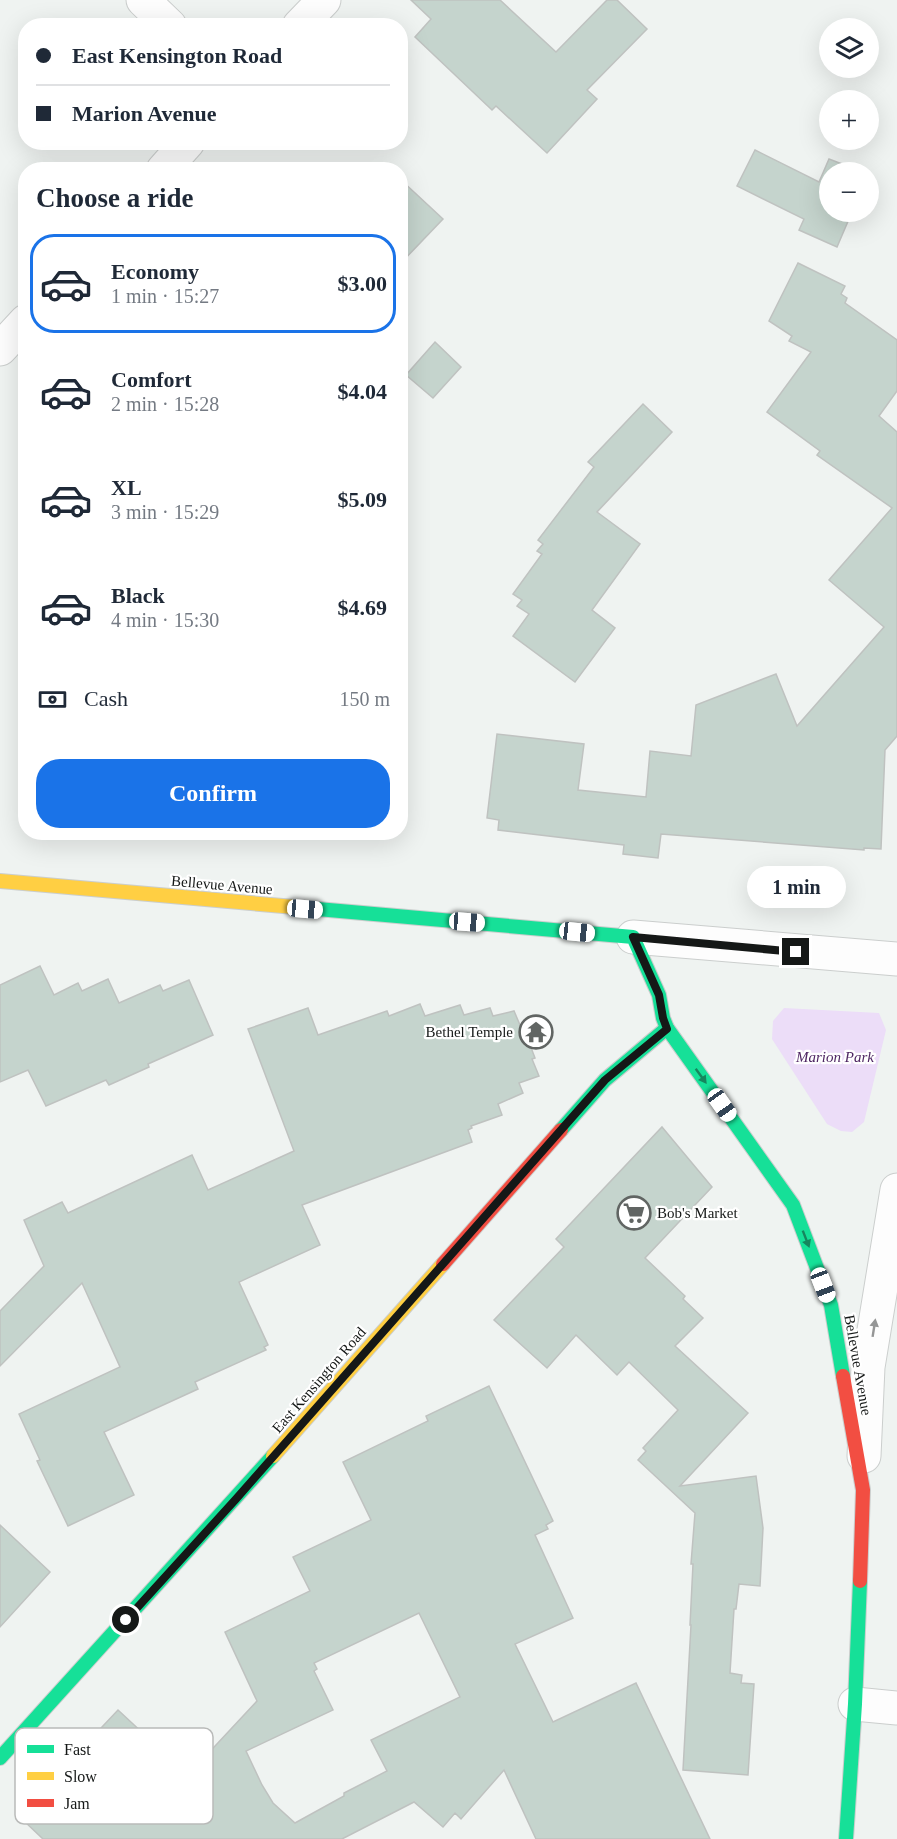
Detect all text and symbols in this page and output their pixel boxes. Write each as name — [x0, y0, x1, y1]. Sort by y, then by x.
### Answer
map controls — [819, 18, 879, 222]
button: layers — [819, 18, 879, 78]
text: East Kensington Road — [72, 43, 282, 68]
button: + — [819, 90, 879, 150]
text: Marion Avenue — [72, 101, 216, 126]
button: − — [819, 162, 879, 222]
text: Choose a ride — [36, 183, 194, 213]
icon: car — [39, 257, 93, 311]
text: Economy — [111, 259, 199, 284]
text: $3.00 — [338, 271, 387, 296]
text: 1 min · 15:27 — [111, 285, 219, 307]
icon: car — [39, 365, 93, 419]
text: Comfort — [111, 367, 192, 392]
text: $4.04 — [338, 379, 387, 404]
text: 2 min · 15:28 — [111, 393, 219, 415]
icon: car — [39, 473, 93, 527]
text: XL — [111, 475, 142, 500]
text: $5.09 — [338, 487, 387, 512]
text: 3 min · 15:29 — [111, 501, 219, 523]
icon: car — [39, 581, 93, 635]
text: Black — [111, 583, 165, 608]
text: $4.69 — [338, 595, 387, 620]
text: 4 min · 15:30 — [111, 609, 219, 631]
icon: cash — [36, 683, 69, 716]
text: Cash — [84, 686, 128, 711]
text: 150 m — [339, 688, 390, 710]
button: Confirm — [36, 759, 390, 828]
callout: 1 min — [746, 865, 846, 907]
street label: Bellevue Avenue — [171, 873, 274, 897]
text: 1 min — [772, 876, 821, 898]
car — [286, 898, 324, 920]
car — [448, 912, 486, 932]
car — [558, 921, 596, 943]
route end — [782, 938, 809, 965]
temple icon: Bethel Temple — [518, 1014, 554, 1050]
place label: Bethel Temple — [426, 1024, 513, 1040]
park label: Marion Park — [795, 1049, 874, 1065]
one-way arrow — [695, 1068, 707, 1084]
car — [704, 1085, 740, 1125]
supermarket icon: Bob's Market — [616, 1195, 652, 1231]
place label: Bob's Market — [657, 1205, 738, 1221]
one-way arrow — [801, 1231, 811, 1249]
car — [808, 1265, 838, 1305]
street label: Bellevue Avenue — [841, 1313, 875, 1417]
one-way arrow — [870, 1318, 879, 1337]
street label: East Kensington Road — [269, 1324, 369, 1436]
route start — [112, 1606, 139, 1633]
legend — [15, 1728, 213, 1824]
text: Fast — [64, 1741, 91, 1758]
text: Slow — [64, 1768, 97, 1785]
text: Jam — [64, 1795, 90, 1812]

